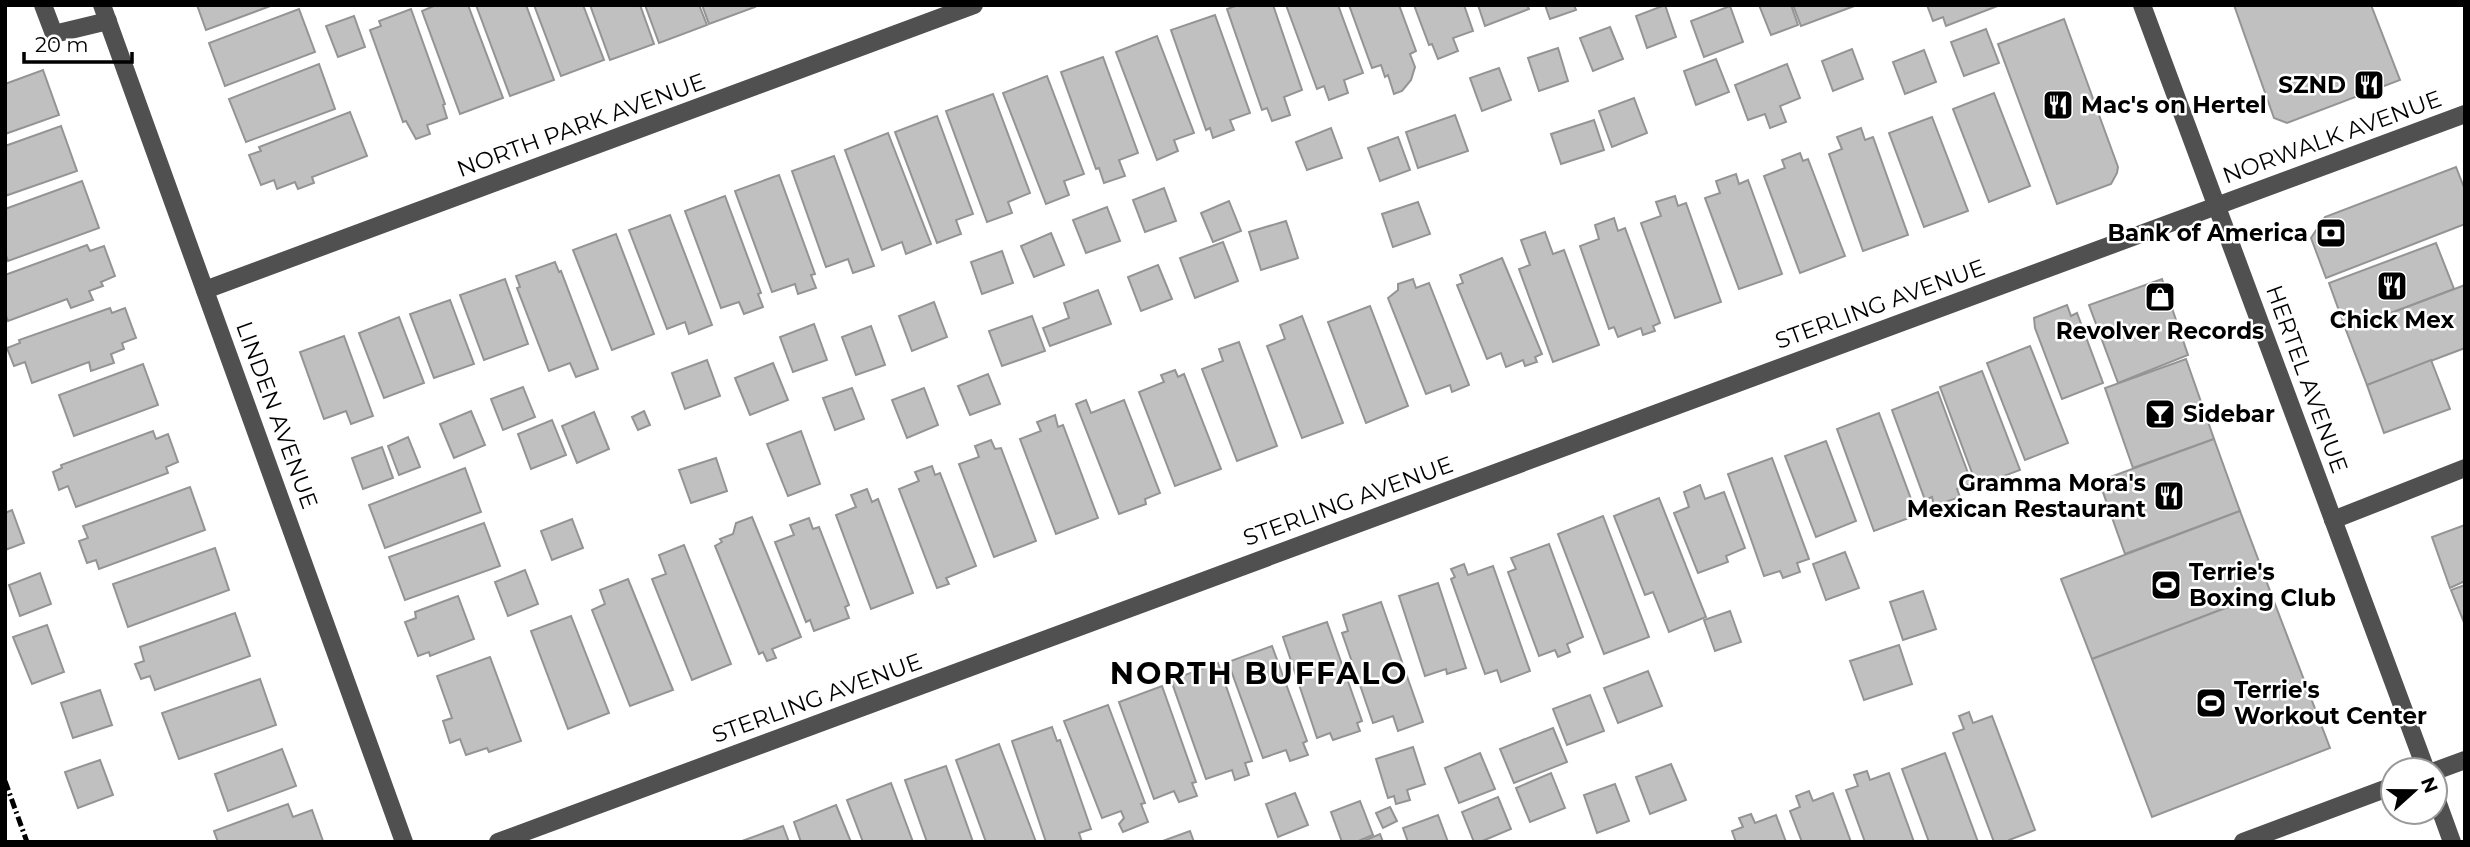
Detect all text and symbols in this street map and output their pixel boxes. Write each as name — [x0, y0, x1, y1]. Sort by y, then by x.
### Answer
scale bar — [24, 21, 133, 65]
text: 20 m — [35, 32, 89, 57]
street label: NORTH PARK AVENUE — [453, 67, 709, 183]
restaurant icon: SZND — [2352, 68, 2386, 102]
place label: SZND — [2278, 71, 2346, 99]
street label: NORWALK AVENUE — [2219, 84, 2445, 190]
restaurant icon: Mac's on Hertel — [2041, 88, 2075, 122]
place label: Mac's on Hertel — [2081, 91, 2267, 119]
bank icon: Bank of America — [2314, 216, 2348, 250]
place label: Bank of America — [2107, 219, 2308, 247]
street label: STERLING AVENUE — [1771, 253, 1989, 355]
restaurant icon: Chick Mex — [2375, 269, 2409, 303]
shop icon: Revolver Records — [2143, 280, 2177, 314]
street label: HERTEL AVENUE — [2260, 281, 2354, 477]
place label: Chick Mex — [2330, 306, 2454, 334]
street label: LINDEN AVENUE — [230, 317, 324, 513]
place label: Revolver Records — [2056, 317, 2264, 345]
bar icon: Sidebar — [2143, 397, 2177, 431]
place label: Sidebar — [2183, 400, 2275, 428]
street label: STERLING AVENUE — [1239, 450, 1457, 552]
place label: Gramma Mora's Mexican Restaurant — [1907, 469, 2146, 523]
restaurant icon: Gramma Mora's Mexican Restaurant — [2152, 479, 2186, 513]
place label: Terrie's Boxing Club — [2189, 558, 2336, 612]
sports icon: Terrie's Boxing Club — [2149, 568, 2183, 602]
street label: STERLING AVENUE — [708, 647, 926, 749]
district label: NORTH BUFFALO — [1110, 655, 1408, 692]
place label: Terrie's Workout Center — [2234, 676, 2427, 730]
sports icon: Terrie's Workout Center — [2194, 686, 2228, 720]
north arrow — [2379, 756, 2449, 826]
text: N — [2416, 774, 2443, 796]

